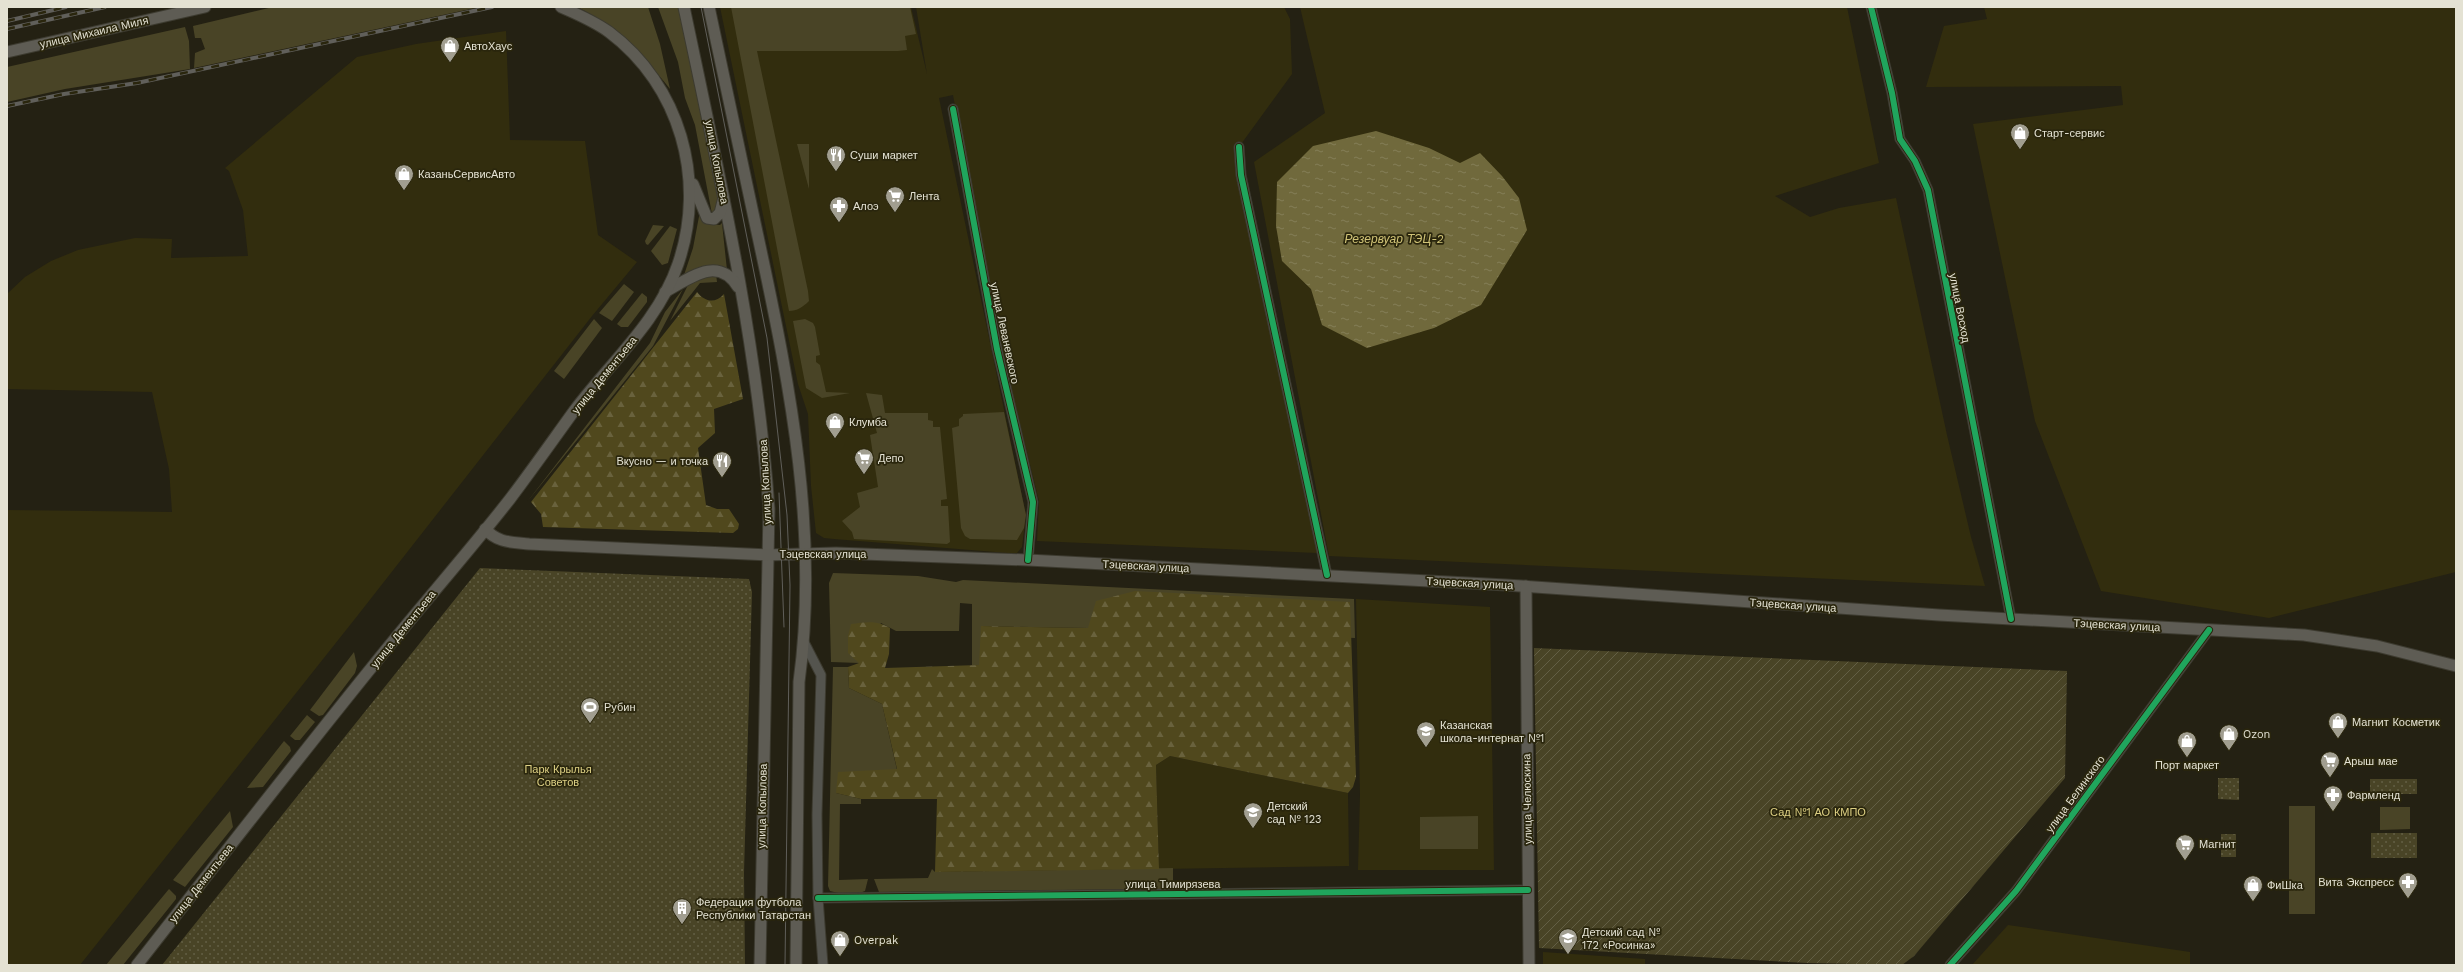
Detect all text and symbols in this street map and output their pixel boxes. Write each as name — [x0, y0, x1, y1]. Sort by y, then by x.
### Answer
street label: улица Михаила Миля — [39, 14, 150, 51]
shop icon: АвтоХаус — [439, 35, 461, 63]
place label: АвтоХаус — [464, 40, 513, 53]
street label: улица Копылова — [702, 119, 731, 206]
shop icon: Старт-сервис — [2009, 122, 2031, 150]
place label: Старт-сервис — [2034, 127, 2105, 140]
restaurant icon: Суши маркет — [825, 144, 847, 172]
place label: Суши маркет — [850, 149, 918, 162]
shop icon: КазаньСервисАвто — [393, 163, 415, 191]
place label: КазаньСервисАвто — [418, 168, 515, 181]
supermarket icon: Лента — [884, 185, 906, 213]
place label: Лента — [909, 190, 940, 203]
pharmacy icon: Алоэ — [828, 195, 850, 223]
place label: Алоэ — [853, 200, 879, 213]
water label: Резервуар ТЭЦ-2 — [1344, 232, 1444, 246]
street label: улица Восход — [1946, 272, 1973, 345]
street label: улица Леваневского — [987, 281, 1022, 385]
street label: улица Дементьева — [569, 333, 640, 417]
shop icon: Клумба — [824, 411, 846, 439]
place label: Клумба — [849, 416, 888, 429]
street label: улица Копылова — [757, 438, 774, 525]
supermarket icon: Депо — [853, 447, 875, 475]
restaurant icon: Вкусно — и точка — [711, 450, 733, 478]
place label: Депо — [878, 452, 904, 465]
place label: Вкусно — и точка — [616, 455, 709, 468]
street label: Тэцевская улица — [780, 548, 867, 561]
street label: Тэцевская улица — [1102, 558, 1191, 575]
street label: Тэцевская улица — [1426, 575, 1515, 592]
street label: улица Дементьева — [368, 587, 439, 671]
street label: Тэцевская улица — [1749, 596, 1838, 615]
street label: Тэцевская улица — [2073, 617, 2162, 634]
sports icon: Рубин — [579, 696, 601, 724]
place label: Рубин — [604, 701, 635, 714]
shop icon: Магнит Косметик — [2327, 711, 2349, 739]
place label: Магнит Косметик — [2352, 716, 2440, 729]
place label: Казанская школа-интернат №1 — [1440, 719, 1544, 745]
school or university icon: Казанская школа-интернат №1 — [1415, 720, 1437, 748]
shop icon: Ozon — [2218, 723, 2240, 751]
place label: Ozon — [2243, 728, 2270, 741]
shop icon: Порт маркет — [2176, 730, 2198, 758]
supermarket icon: Арыш мае — [2319, 750, 2341, 778]
street label: улица Челюскина — [1520, 753, 1535, 844]
street label: улица Белинского — [2043, 753, 2108, 835]
place label: Арыш мае — [2344, 755, 2398, 768]
place label: Порт маркет — [2155, 759, 2219, 772]
park label: Парк Крылья Советов — [524, 763, 592, 789]
street label: улица Копылова — [755, 763, 770, 849]
pharmacy icon: Фармленд — [2322, 784, 2344, 812]
place label: Фармленд — [2347, 789, 2401, 802]
place label: Детский сад № 123 — [1267, 800, 1321, 826]
school or university icon: Детский сад № 123 — [1242, 801, 1264, 829]
park label: Сад №1 АО КМПО — [1770, 806, 1866, 819]
supermarket icon: Магнит — [2174, 833, 2196, 861]
place label: Магнит — [2199, 838, 2236, 851]
street label: улица Дементьева — [167, 841, 237, 925]
pharmacy icon: Вита Экспресс — [2397, 871, 2419, 899]
shop icon: ФиШка — [2242, 874, 2264, 902]
place label: Вита Экспресс — [2318, 876, 2394, 889]
street label: улица Тимирязева — [1126, 878, 1221, 891]
place label: ФиШка — [2267, 879, 2304, 892]
place label: Федерация футбола Республики Татарстан — [696, 896, 811, 922]
building icon: Федерация футбола Республики Татарстан — [671, 897, 693, 925]
place label: Детский сад № 172 «Росинка» — [1582, 926, 1660, 952]
school or university icon: Детский сад № 172 «Росинка» — [1557, 927, 1579, 955]
shop icon: Overpak — [829, 929, 851, 957]
place label: Overpak — [854, 934, 898, 947]

